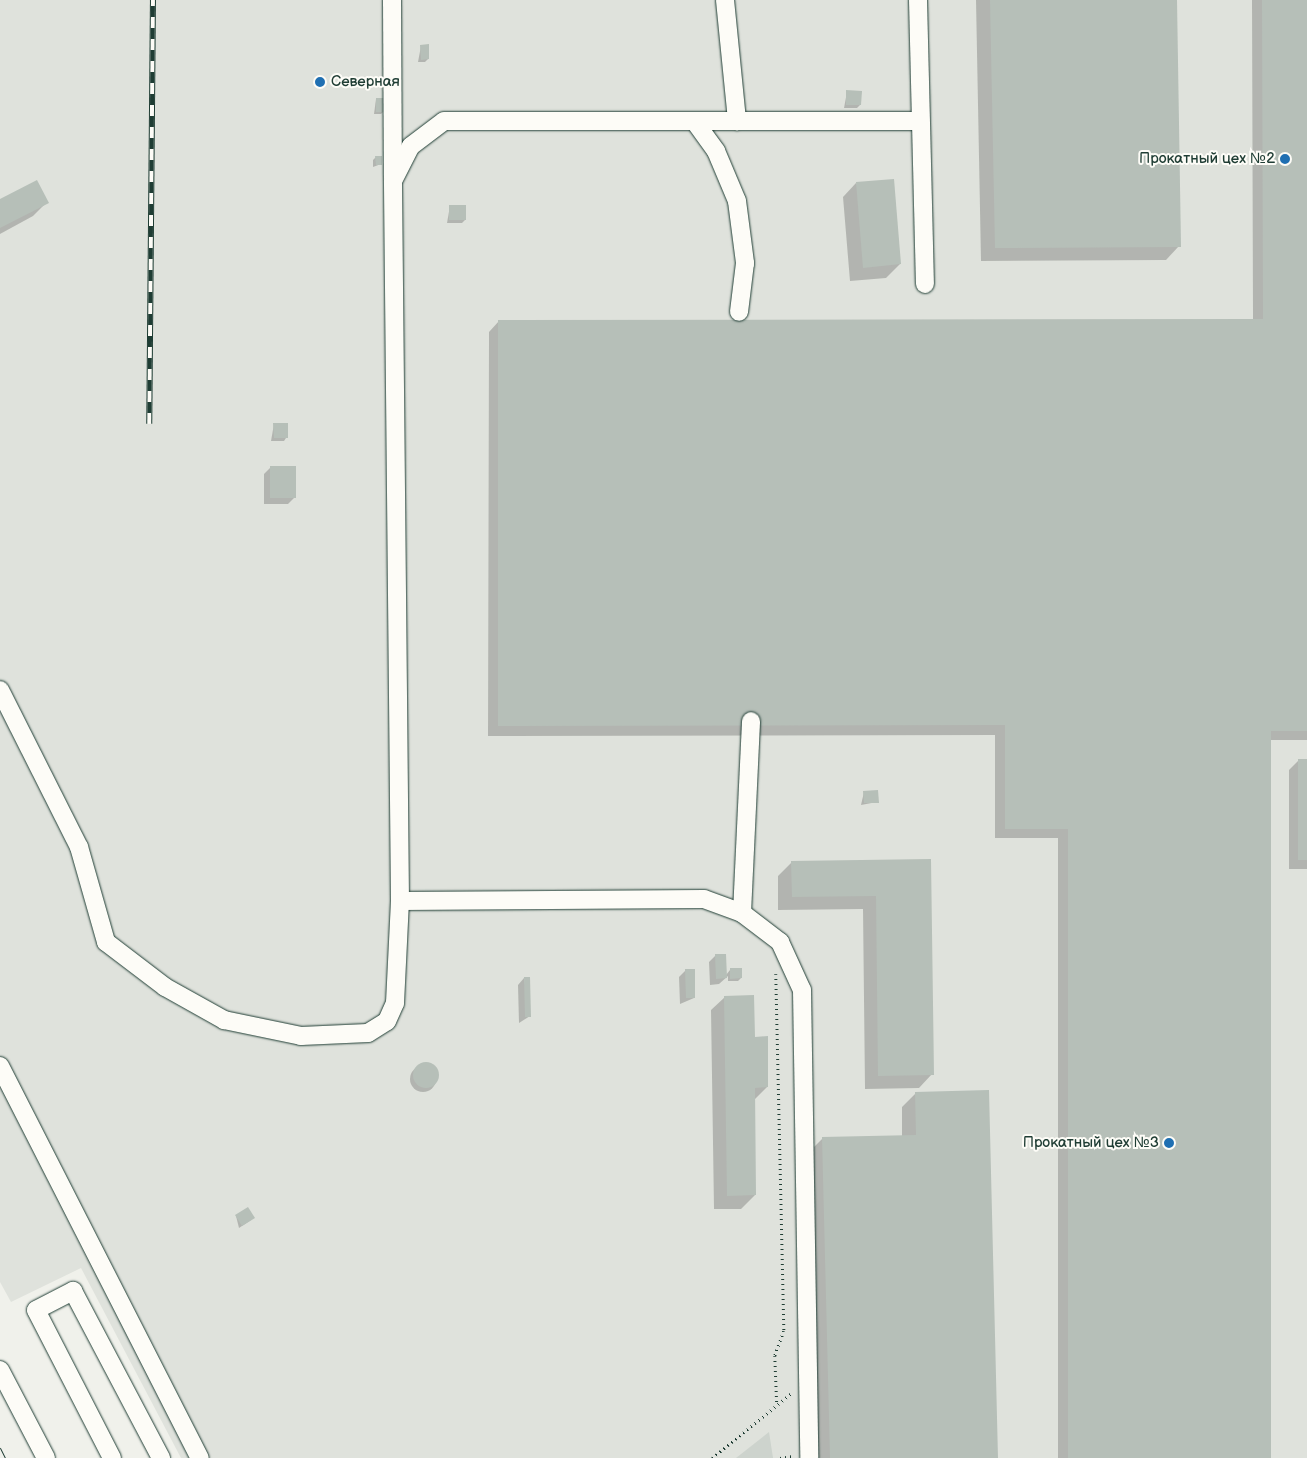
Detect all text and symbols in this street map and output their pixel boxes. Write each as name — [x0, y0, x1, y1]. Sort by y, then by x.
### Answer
place label: Северная — [331, 73, 400, 91]
marker: Северная — [313, 75, 327, 89]
place label: Прокатный цех №2 — [1139, 150, 1275, 168]
marker: Прокатный цех №2 — [1279, 153, 1291, 165]
place label: Прокатный цех №3 — [1023, 1134, 1159, 1152]
marker: Прокатный цех №3 — [1163, 1137, 1175, 1149]

